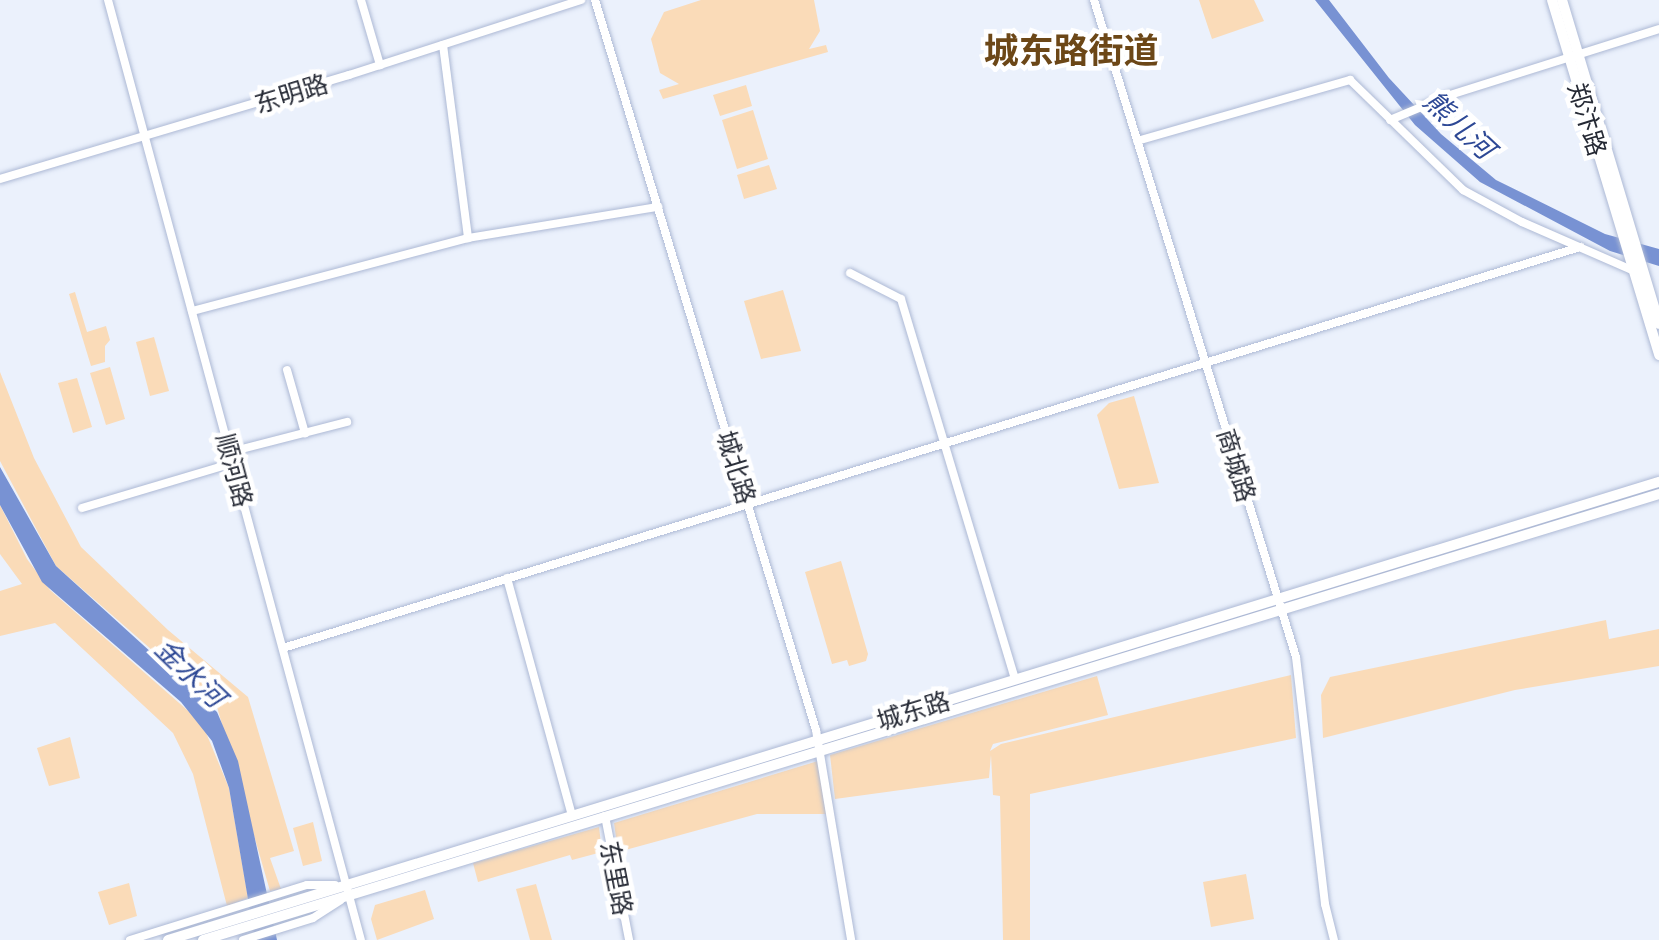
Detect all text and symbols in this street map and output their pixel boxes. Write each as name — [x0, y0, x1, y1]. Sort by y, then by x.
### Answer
district label: 城东路街道 — [984, 28, 1158, 70]
street label: 东明路 — [251, 68, 331, 118]
street label: 郑汴路 — [1563, 79, 1613, 159]
water label: 熊儿河 — [1418, 83, 1502, 165]
street label: 商城路 — [1212, 425, 1262, 505]
street label: 城北路 — [712, 427, 762, 507]
street label: 顺河路 — [211, 430, 259, 510]
water label: 金水河 — [149, 631, 233, 713]
street label: 城东路 — [873, 685, 953, 735]
street label: 东里路 — [595, 838, 639, 918]

